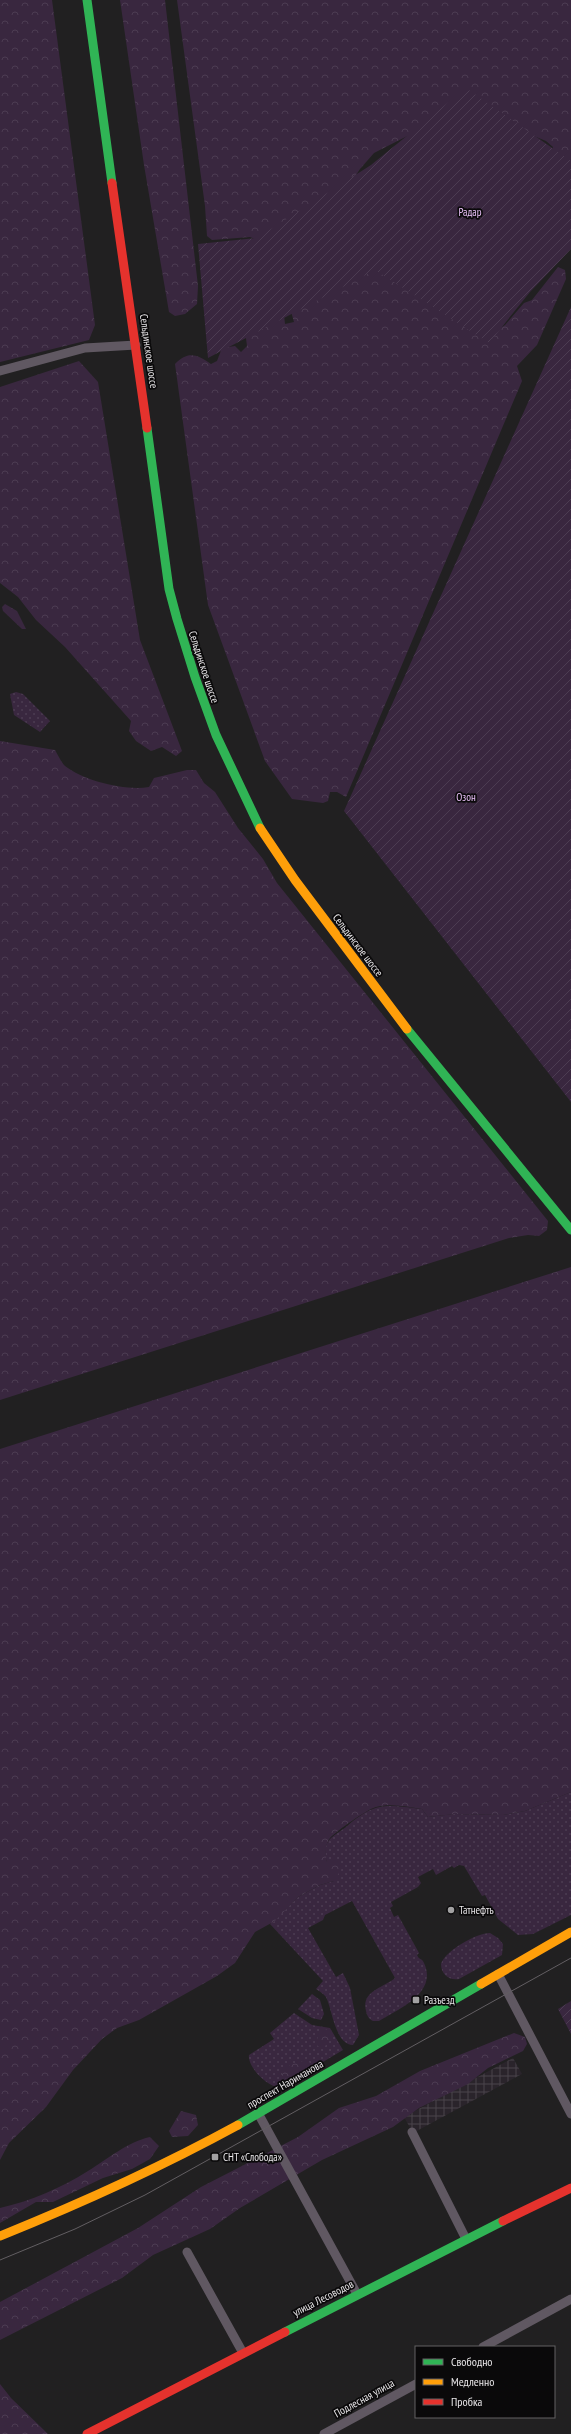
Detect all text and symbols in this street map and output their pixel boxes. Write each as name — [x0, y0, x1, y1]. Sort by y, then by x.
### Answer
park label: Радар — [458, 205, 482, 219]
street label: Сельдинское шоссе — [137, 313, 161, 390]
street label: Сельдинское шоссе — [186, 629, 222, 705]
park label: Озон — [456, 790, 476, 804]
street label: Сельдинское шоссе — [330, 911, 386, 980]
place label: Татнефть — [459, 1903, 494, 1917]
marker: Татнефть — [446, 1905, 456, 1915]
place label: Разъезд — [424, 1993, 455, 2007]
marker: Разъезд — [411, 1995, 421, 2005]
street label: проспект Нариманова — [244, 2057, 326, 2111]
place label: СНТ «Слобода» — [223, 2150, 282, 2164]
marker: СНТ «Слобода» — [210, 2152, 220, 2162]
street label: улица Лесоводов — [290, 2276, 356, 2319]
legend — [415, 2346, 555, 2418]
text: Свободно — [451, 2354, 493, 2369]
text: Медленно — [451, 2374, 494, 2389]
street label: Подлесная улица — [331, 2376, 397, 2420]
text: Пробка — [451, 2394, 483, 2409]

